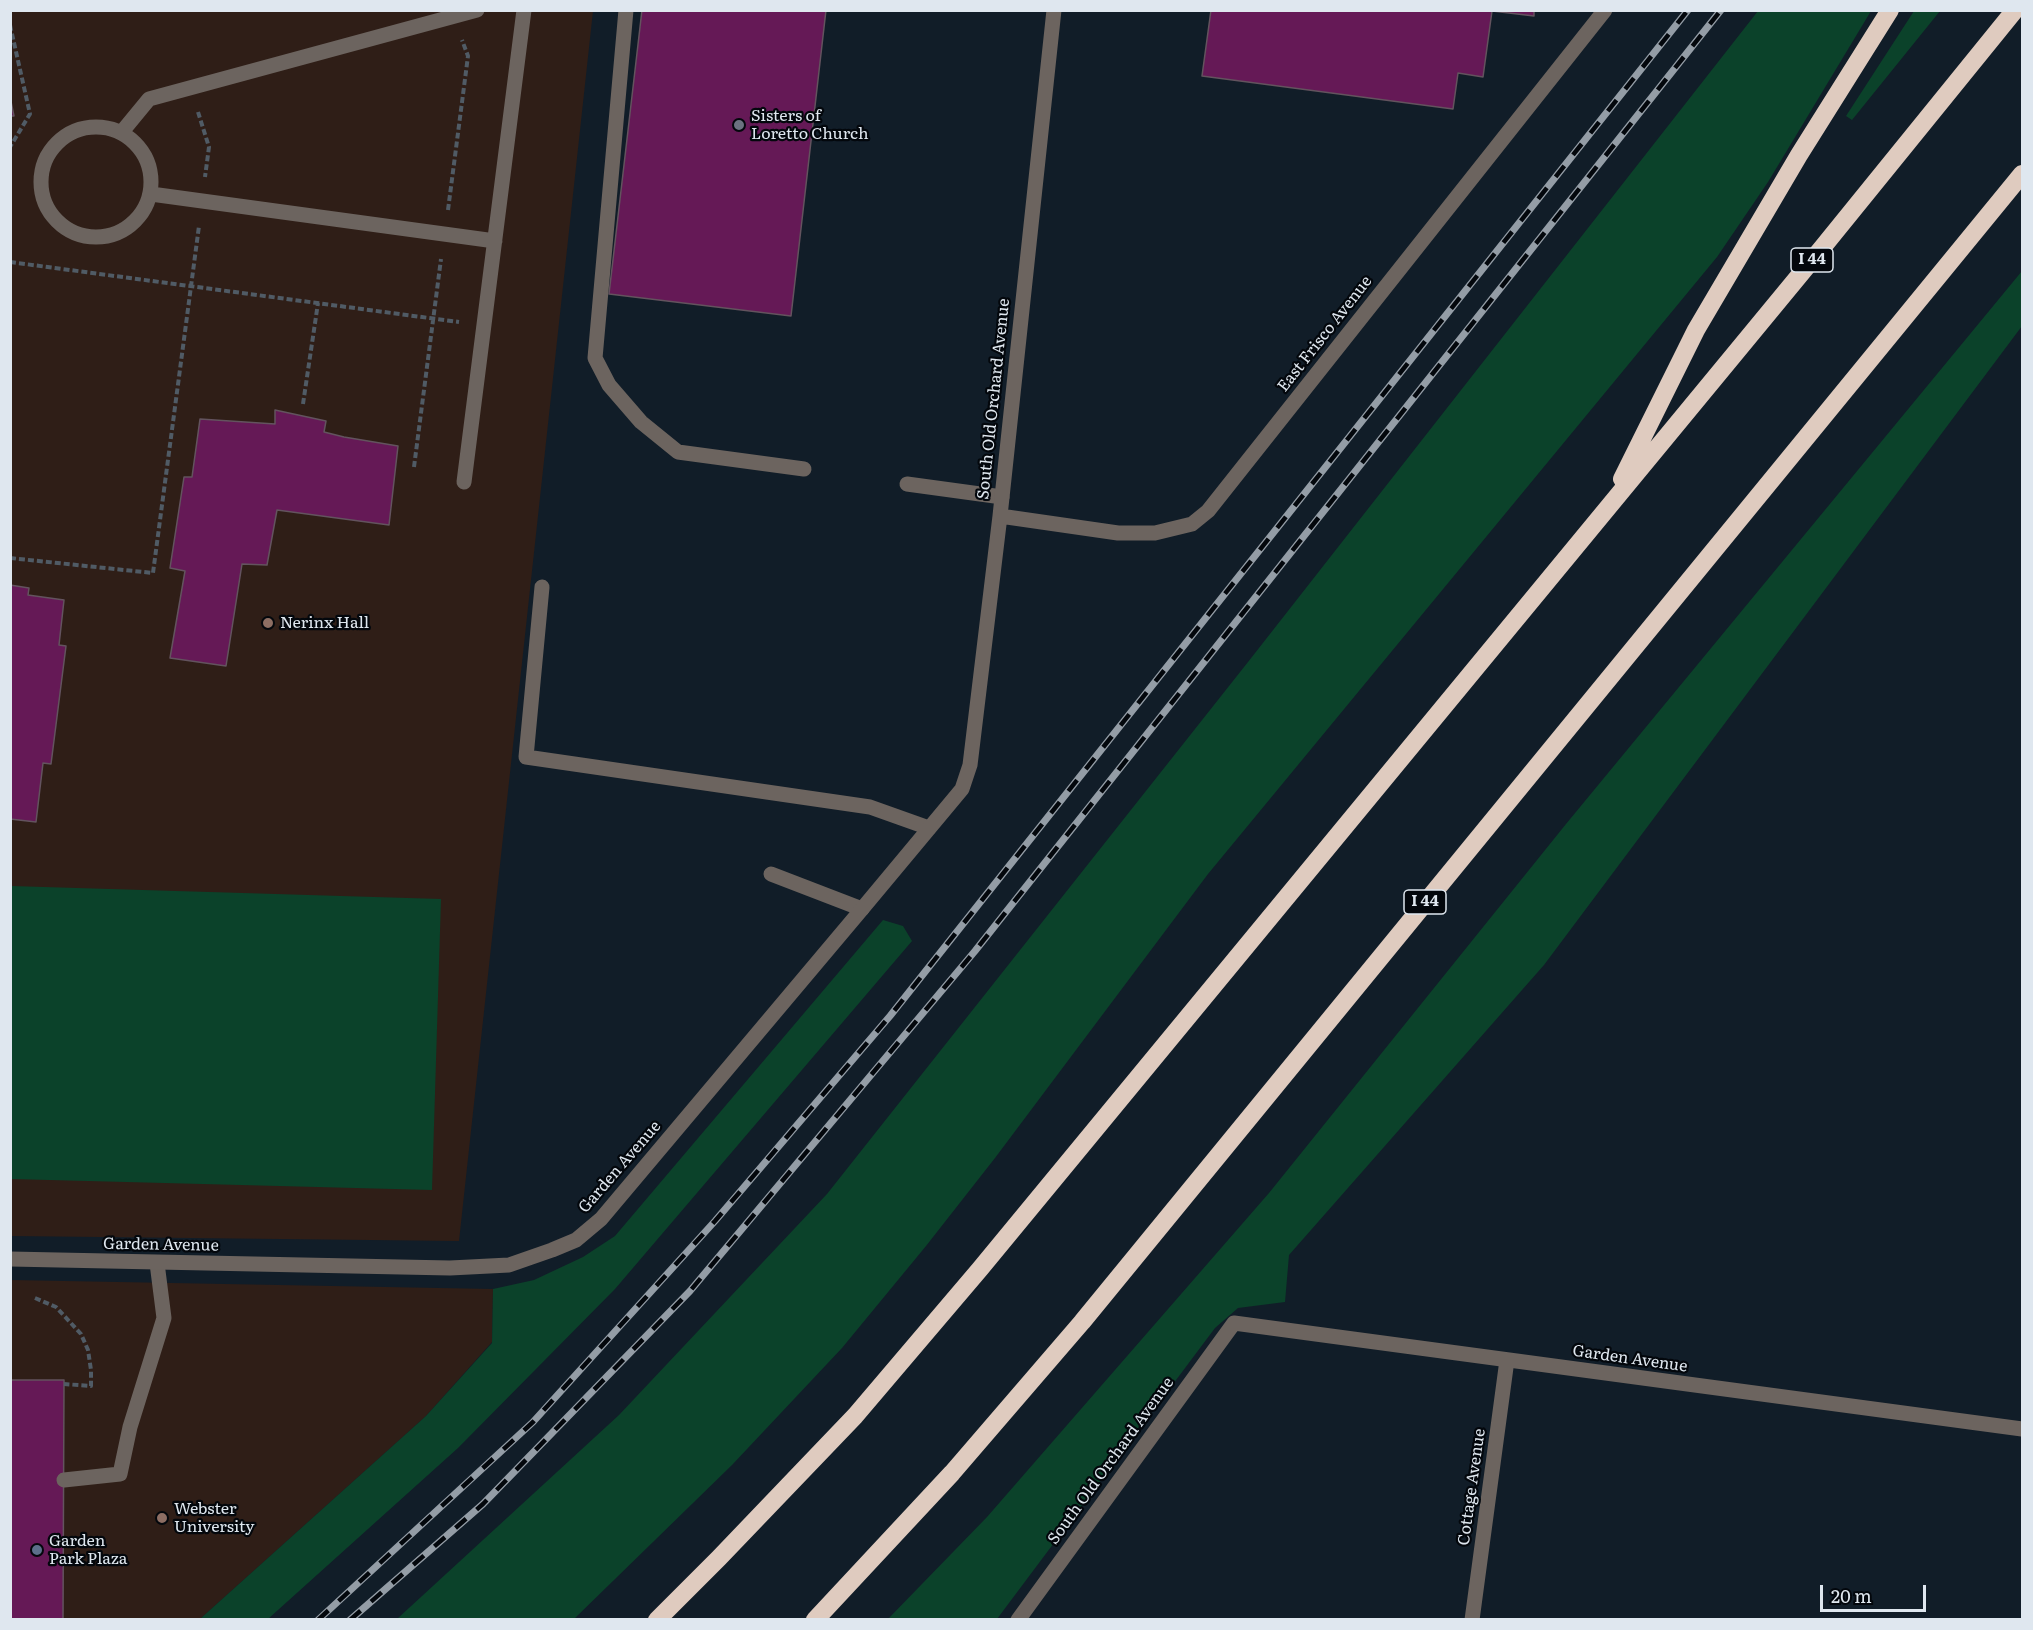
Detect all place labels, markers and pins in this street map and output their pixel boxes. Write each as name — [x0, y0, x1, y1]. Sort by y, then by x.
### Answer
place label: Sisters of Loretto Church — [751, 106, 869, 144]
marker: Sisters of Loretto Church — [732, 118, 746, 132]
place label: Nerinx Hall — [280, 613, 369, 633]
marker: Nerinx Hall — [261, 616, 275, 630]
place label: Webster University — [174, 1499, 255, 1537]
marker: Webster University — [155, 1511, 169, 1525]
place label: Garden Park Plaza — [49, 1531, 127, 1569]
marker: Garden Park Plaza — [30, 1543, 44, 1557]

